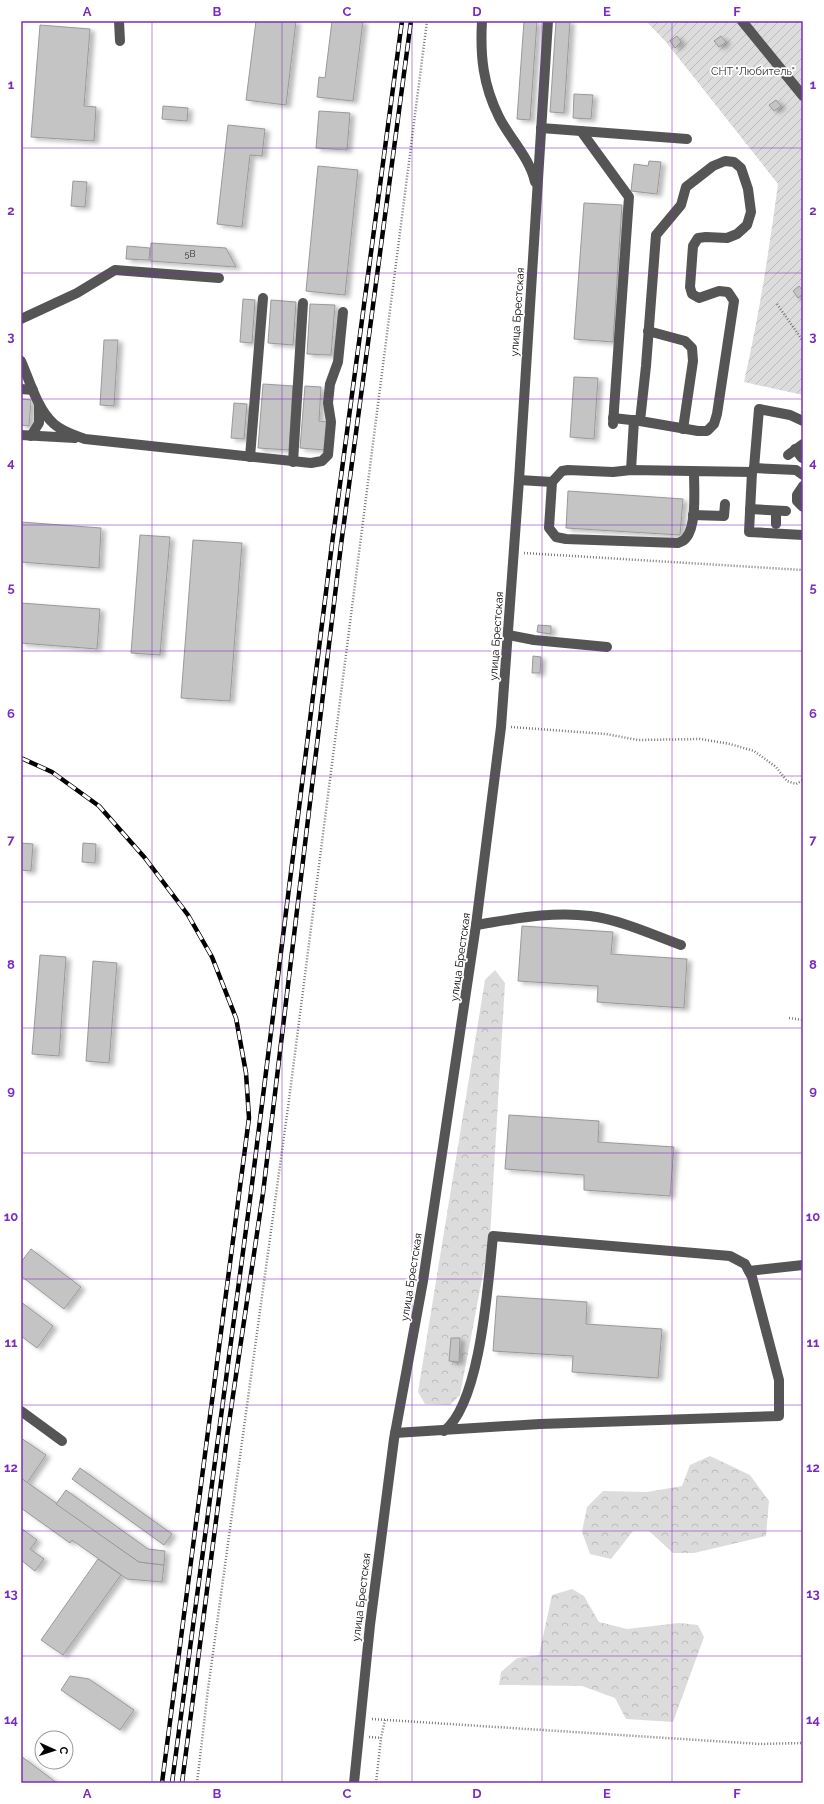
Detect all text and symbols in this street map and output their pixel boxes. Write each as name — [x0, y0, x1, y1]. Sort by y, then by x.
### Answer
text: A — [83, 4, 92, 19]
text: B — [213, 4, 222, 19]
text: C — [343, 4, 352, 19]
text: D — [472, 4, 482, 19]
text: E — [603, 4, 611, 19]
text: F — [733, 4, 741, 19]
park label: СНТ "Любитель" — [711, 65, 795, 78]
text: 1 — [8, 77, 15, 92]
text: 1 — [810, 77, 817, 92]
text: 2 — [7, 203, 15, 218]
text: 2 — [809, 203, 817, 218]
house number: 5В — [185, 249, 195, 259]
street label: улица Брестская — [508, 267, 527, 357]
text: 3 — [7, 329, 15, 344]
text: 3 — [809, 329, 817, 344]
text: 4 — [7, 455, 15, 470]
text: 4 — [809, 455, 817, 470]
text: 5 — [7, 580, 15, 595]
text: 5 — [809, 580, 817, 595]
street label: улица Брестская — [487, 591, 506, 681]
text: 6 — [7, 706, 15, 721]
text: 6 — [809, 706, 817, 721]
text: 7 — [7, 832, 15, 847]
text: 7 — [809, 832, 817, 847]
street label: улица Брестская — [448, 912, 473, 1002]
text: 8 — [7, 957, 15, 972]
text: 8 — [809, 957, 817, 972]
text: 9 — [7, 1083, 15, 1098]
text: 9 — [809, 1083, 817, 1098]
text: 10 — [4, 1209, 18, 1224]
text: 10 — [806, 1209, 820, 1224]
street label: улица Брестская — [398, 1232, 425, 1322]
text: 11 — [5, 1335, 18, 1350]
text: 11 — [807, 1335, 820, 1350]
text: 12 — [4, 1460, 18, 1475]
text: 12 — [806, 1460, 820, 1475]
street label: улица Брестская — [350, 1552, 373, 1642]
text: 13 — [4, 1586, 18, 1601]
text: 13 — [806, 1586, 820, 1601]
text: 14 — [4, 1712, 18, 1727]
text: 14 — [806, 1712, 820, 1727]
north arrow — [34, 1730, 74, 1770]
text: С — [57, 1746, 70, 1755]
text: A — [83, 1786, 92, 1801]
text: B — [213, 1786, 222, 1801]
text: C — [343, 1786, 352, 1801]
text: D — [472, 1786, 482, 1801]
text: E — [603, 1786, 611, 1801]
text: F — [733, 1786, 741, 1801]

